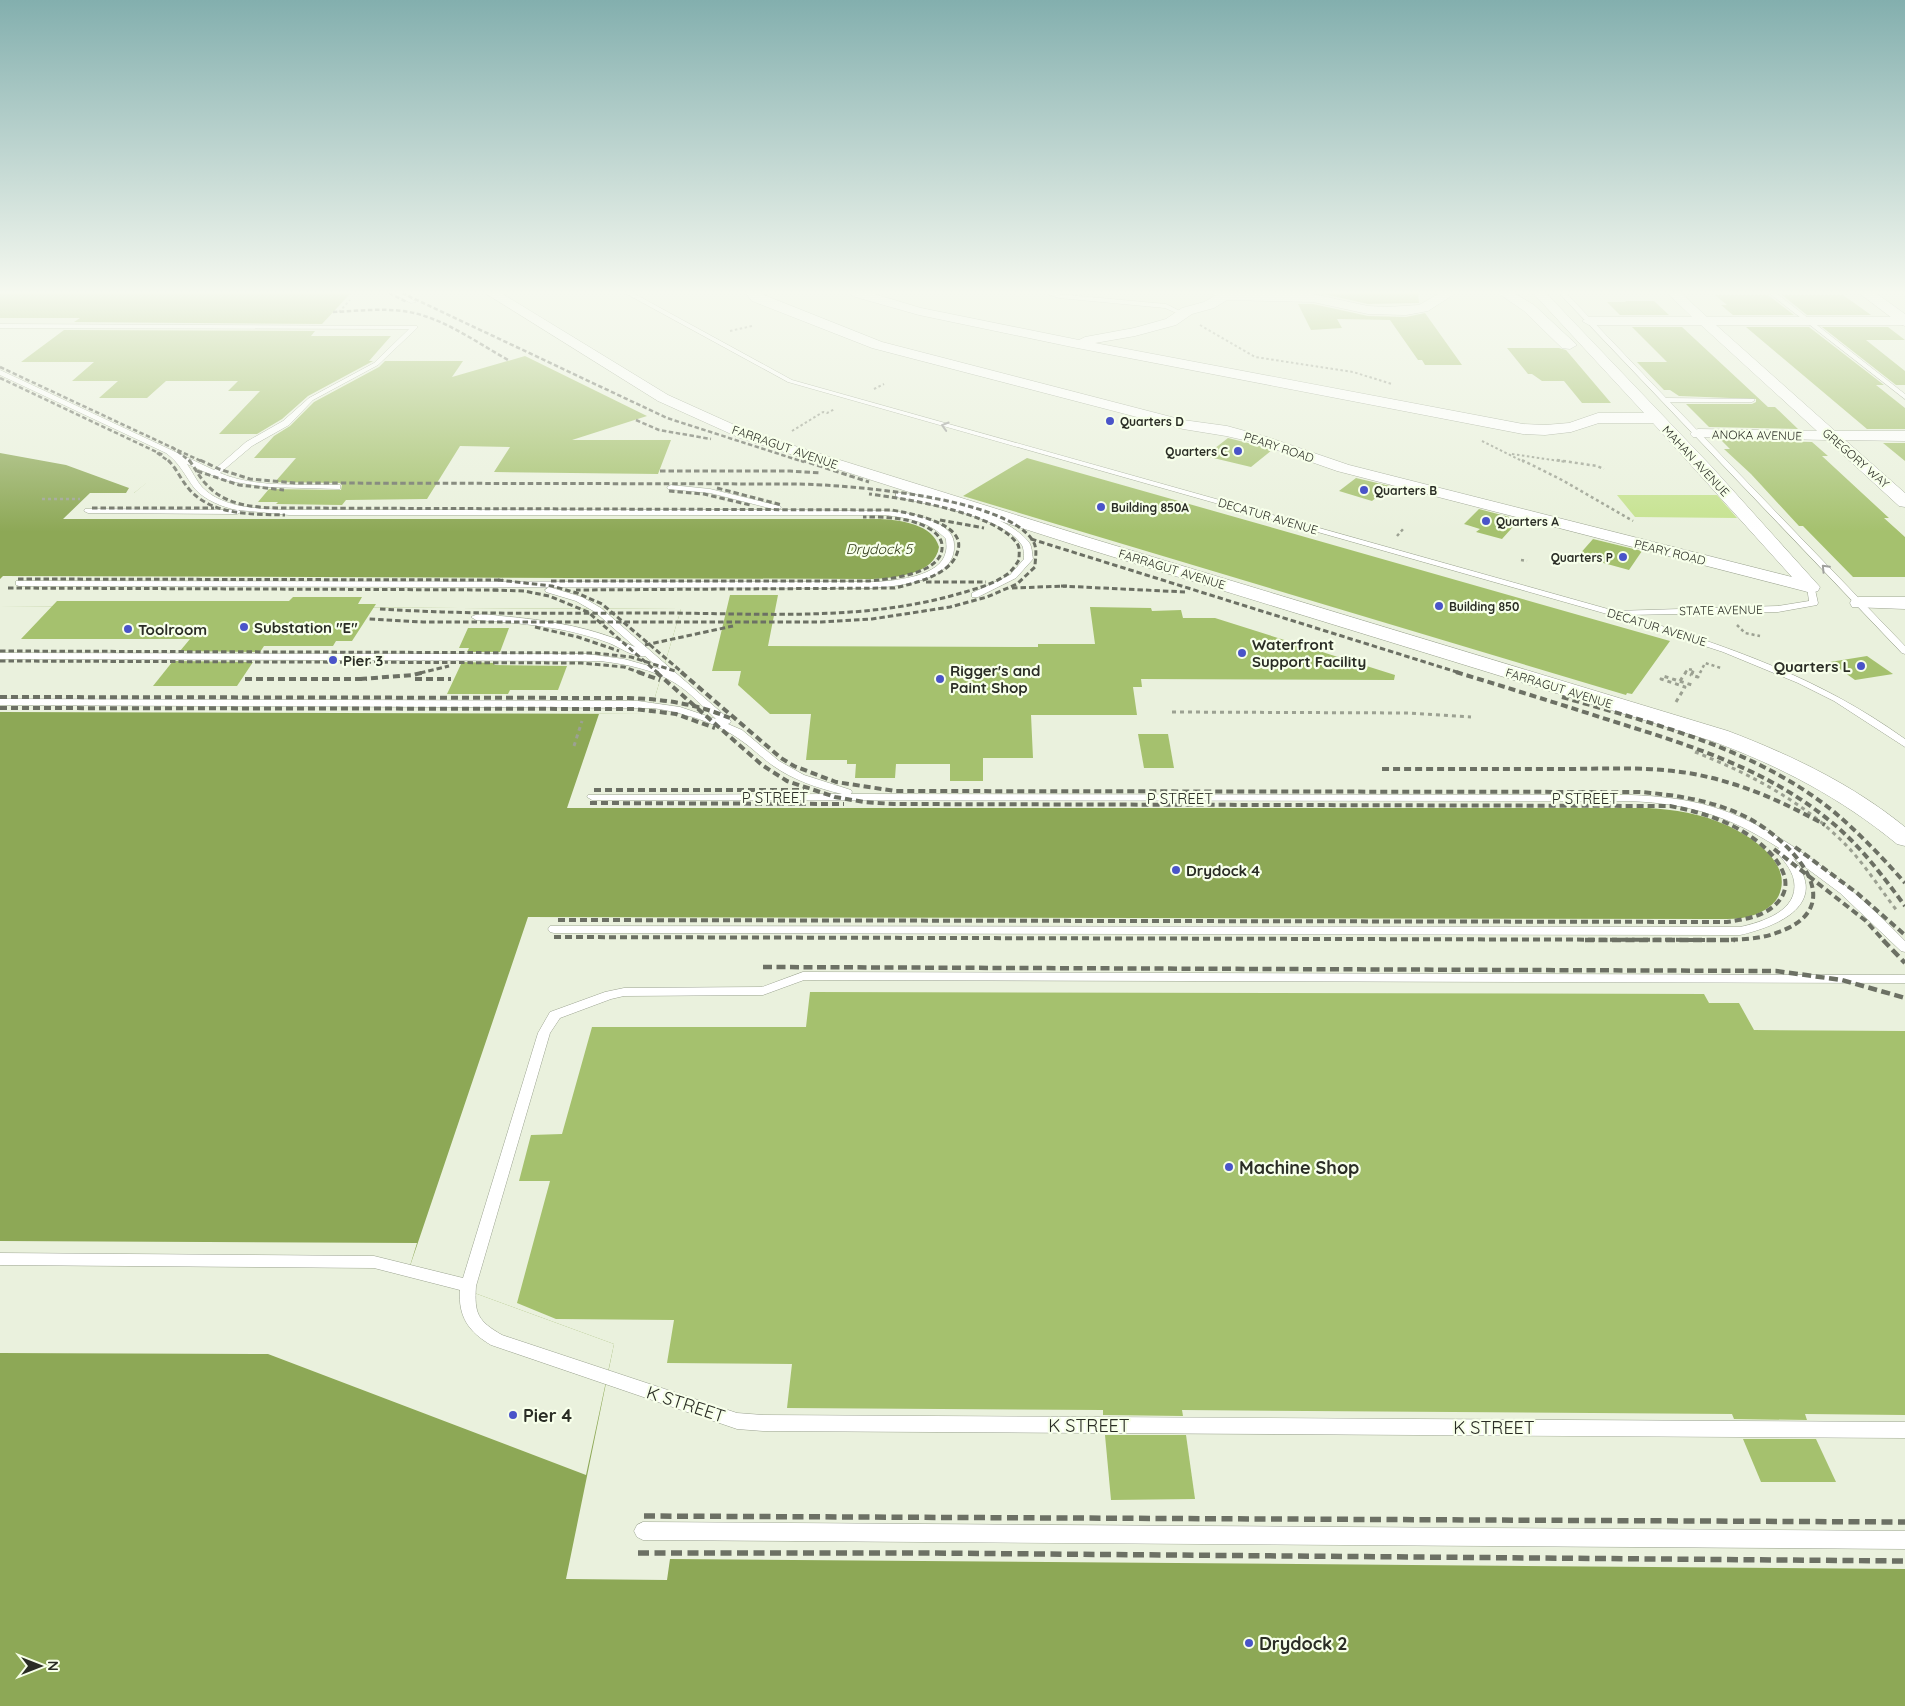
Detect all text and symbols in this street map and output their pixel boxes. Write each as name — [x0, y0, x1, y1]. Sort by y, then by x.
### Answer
place label: Quarters D — [1120, 414, 1184, 429]
marker: Quarters D — [1104, 415, 1116, 427]
one-way arrow — [941, 421, 950, 431]
street label: FARRAGUT AVENUE — [730, 422, 840, 472]
street label: MAHAN AVENUE — [1659, 422, 1733, 500]
street label: GREGORY WAY — [1819, 425, 1893, 491]
street label: ANOKA AVENUE — [1712, 427, 1803, 443]
street label: PEARY ROAD — [1242, 429, 1316, 466]
place label: Quarters C — [1165, 444, 1228, 459]
marker: Quarters C — [1232, 445, 1244, 457]
place label: Quarters B — [1374, 483, 1437, 498]
marker: Quarters B — [1358, 484, 1370, 496]
street label: DECATUR AVENUE — [1216, 495, 1320, 537]
place label: Building 850A — [1111, 500, 1189, 515]
marker: Building 850A — [1095, 501, 1107, 513]
place label: Quarters A — [1496, 514, 1559, 529]
marker: Quarters A — [1480, 515, 1492, 527]
street label: PEARY ROAD — [1633, 536, 1708, 568]
water label: Drydock 5 — [846, 540, 914, 558]
street label: FARRAGUT AVENUE — [1117, 546, 1227, 592]
place label: Quarters P — [1551, 550, 1613, 565]
marker: Quarters P — [1617, 551, 1629, 563]
one-way arrow — [1822, 564, 1831, 573]
place label: Building 850 — [1449, 599, 1519, 614]
marker: Building 850 — [1433, 600, 1445, 612]
street label: STATE AVENUE — [1679, 602, 1763, 618]
street label: DECATUR AVENUE — [1605, 605, 1709, 649]
place label: Substation "E" — [254, 618, 358, 637]
place label: Toolroom — [138, 620, 207, 639]
marker: Substation "E" — [238, 621, 250, 633]
marker: Toolroom — [122, 623, 134, 635]
place label: Waterfront Support Facility — [1252, 635, 1366, 671]
marker: Waterfront Support Facility — [1236, 647, 1248, 659]
place label: Pier 3 — [343, 651, 383, 670]
marker: Pier 3 — [327, 654, 339, 666]
place label: Quarters L — [1774, 657, 1851, 676]
marker: Quarters L — [1855, 660, 1867, 672]
place label: Rigger's and Paint Shop — [950, 661, 1040, 697]
street label: FARRAGUT AVENUE — [1504, 665, 1614, 711]
marker: Rigger's and Paint Shop — [934, 673, 946, 685]
street label: P STREET — [742, 788, 808, 807]
street label: P STREET — [1147, 789, 1213, 808]
street label: P STREET — [1552, 789, 1618, 808]
place label: Drydock 4 — [1186, 861, 1260, 880]
marker: Drydock 4 — [1170, 864, 1182, 876]
place label: Machine Shop — [1239, 1156, 1359, 1179]
marker: Machine Shop — [1223, 1161, 1235, 1173]
street label: K STREET — [644, 1380, 728, 1428]
place label: Pier 4 — [523, 1404, 573, 1427]
marker: Pier 4 — [507, 1409, 519, 1421]
street label: K STREET — [1048, 1414, 1130, 1437]
street label: K STREET — [1453, 1416, 1535, 1439]
place label: Drydock 2 — [1259, 1632, 1348, 1655]
marker: Drydock 2 — [1243, 1637, 1255, 1649]
north arrow — [15, 1641, 65, 1691]
text: N — [44, 1661, 62, 1671]

